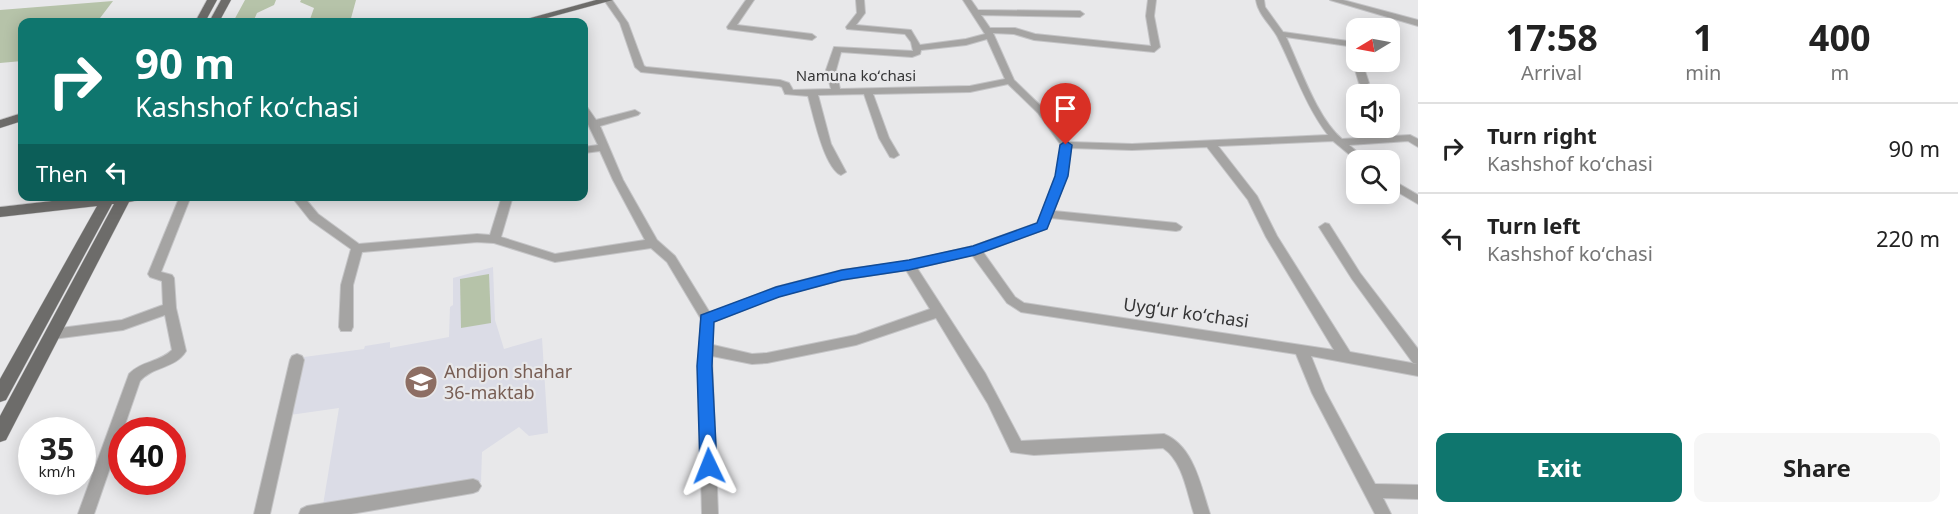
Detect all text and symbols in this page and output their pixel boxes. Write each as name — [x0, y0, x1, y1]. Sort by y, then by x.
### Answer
text: 17:58 — [1505, 13, 1598, 62]
text: 1 — [1693, 13, 1714, 62]
text: 400 — [1809, 13, 1871, 62]
north arrow — [1346, 18, 1400, 72]
map controls — [1346, 18, 1400, 204]
text: 90 m — [135, 34, 235, 91]
icon: right — [36, 42, 114, 120]
text: Arrival — [1521, 59, 1582, 86]
text: min — [1685, 59, 1721, 86]
text: m — [1830, 59, 1849, 86]
street label: Namuna koʻchasi — [796, 65, 916, 85]
pin — [1040, 83, 1091, 145]
button: sound — [1346, 84, 1400, 138]
text: Kashshof koʻchasi — [135, 88, 359, 125]
icon: arrive — [1049, 92, 1082, 125]
text: Turn right — [1487, 120, 1597, 150]
icon: right — [1436, 132, 1469, 165]
text: 90 m — [1889, 133, 1940, 163]
button: search — [1346, 150, 1400, 204]
text: Kashshof koʻchasi — [1487, 150, 1653, 177]
icon: left — [100, 156, 133, 189]
text: Then — [36, 158, 88, 188]
text: Turn left — [1487, 210, 1581, 240]
icon: left — [1436, 222, 1469, 255]
text: 220 m — [1876, 223, 1940, 253]
text: Kashshof koʻchasi — [1487, 240, 1653, 267]
street label: Uygʻur koʻchasi — [1122, 291, 1250, 333]
place label: Andijon shahar 36-maktab — [444, 359, 573, 404]
school or university icon: Andijon shahar 36-maktab — [403, 364, 439, 400]
speed limit sign: 40 — [108, 417, 186, 495]
text: 35 — [40, 428, 74, 469]
button: Exit — [1436, 433, 1682, 502]
button: Share — [1694, 433, 1940, 502]
position arrow — [677, 434, 741, 498]
text: km/h — [39, 461, 75, 481]

